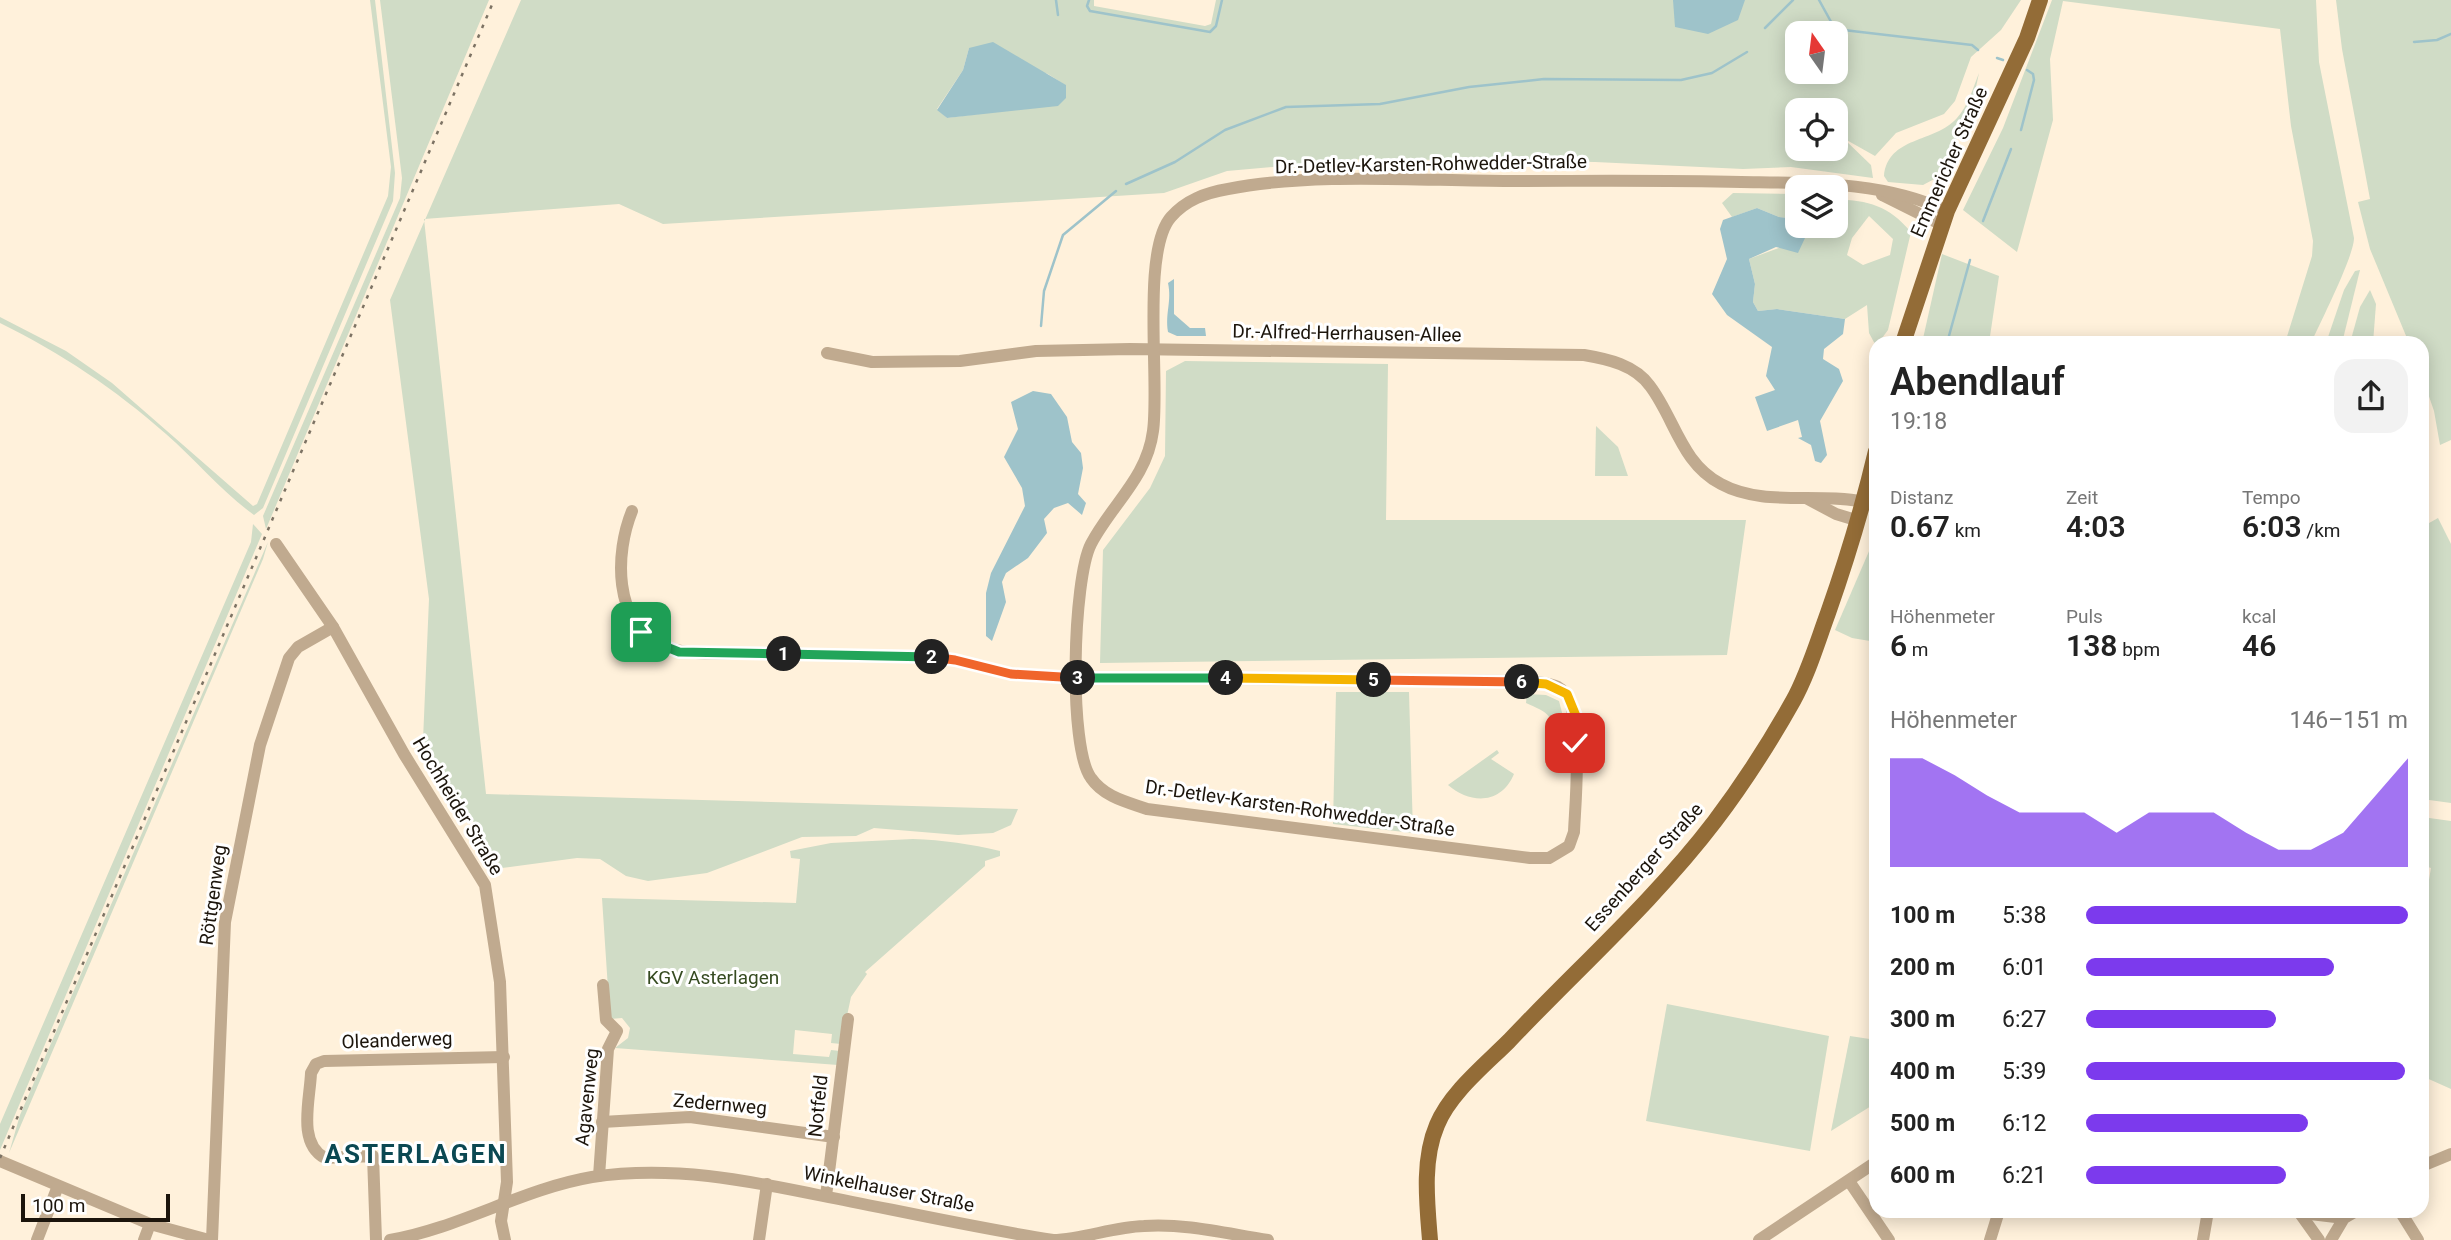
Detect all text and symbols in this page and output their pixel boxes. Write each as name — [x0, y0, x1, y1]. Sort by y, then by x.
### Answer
north arrow — [1785, 21, 1848, 84]
map controls — [1785, 21, 1848, 238]
street label: Emmericher Straße — [1906, 83, 1992, 241]
button: locate — [1785, 98, 1848, 161]
street label: Dr.-Detlev-Karsten-Rohwedder-Straße — [1275, 150, 1587, 178]
button: layers — [1785, 175, 1848, 238]
street label: Dr.-Alfred-Herrhausen-Allee — [1232, 320, 1462, 346]
button: share — [2334, 359, 2408, 433]
text: Abendlauf — [1890, 360, 2065, 404]
text: 19:18 — [1890, 408, 1947, 435]
text: Distanz — [1890, 486, 1953, 509]
text: Zeit — [2066, 486, 2098, 509]
text: Tempo — [2242, 486, 2301, 509]
text: 0.67 — [1890, 509, 1950, 544]
text: 4:03 — [2066, 509, 2126, 544]
text: 6:03 — [2242, 509, 2302, 544]
text: km — [1950, 519, 1981, 542]
text: /km — [2302, 519, 2340, 542]
pin — [611, 602, 671, 662]
text: Höhenmeter — [1890, 605, 1995, 628]
text: Puls — [2066, 605, 2103, 628]
text: kcal — [2242, 605, 2276, 628]
icon: arrive — [622, 613, 660, 651]
text: 6 — [1890, 628, 1907, 663]
text: 138 — [2066, 628, 2117, 663]
text: 46 — [2242, 628, 2276, 663]
pin: 1 — [766, 636, 802, 672]
text: m — [1907, 638, 1929, 661]
text: bpm — [2117, 638, 2160, 661]
pin: 2 — [914, 640, 950, 674]
text: 1 — [778, 642, 789, 665]
text: 2 — [926, 645, 937, 668]
pin: 3 — [1060, 660, 1096, 696]
pin: 4 — [1208, 660, 1244, 696]
pin: 5 — [1356, 662, 1392, 698]
pin: 6 — [1504, 664, 1540, 700]
text: 3 — [1072, 666, 1083, 689]
text: 4 — [1220, 666, 1231, 689]
text: 5 — [1368, 668, 1379, 691]
text: 6 — [1516, 670, 1527, 693]
text: Höhenmeter — [1890, 707, 2017, 734]
text: 146–151 m — [2289, 707, 2408, 734]
pin — [1545, 713, 1605, 773]
icon: check — [1556, 724, 1594, 762]
street label: Hochheider Straße — [408, 733, 508, 879]
street label: Dr.-Detlev-Karsten-Rohwedder-Straße — [1144, 775, 1456, 841]
street label: Essenberger Straße — [1580, 798, 1708, 936]
street label: Röttgenweg — [195, 843, 231, 947]
text: 100 m — [1890, 902, 1955, 929]
text: 5:38 — [2002, 902, 2046, 929]
text: 200 m — [1890, 954, 1955, 981]
text: 6:01 — [2002, 954, 2046, 981]
park label: KGV Asterlagen — [647, 966, 779, 989]
text: 300 m — [1890, 1006, 1955, 1033]
text: 6:27 — [2002, 1006, 2046, 1033]
street label: Oleanderweg — [341, 1027, 453, 1053]
street label: Agavenweg — [570, 1047, 604, 1147]
text: 400 m — [1890, 1058, 1955, 1085]
text: 5:39 — [2002, 1058, 2046, 1085]
street label: Notfeld — [803, 1074, 833, 1138]
street label: Zedernweg — [672, 1088, 768, 1120]
text: 500 m — [1890, 1110, 1955, 1137]
text: 6:12 — [2002, 1110, 2046, 1137]
district label: ASTERLAGEN — [324, 1139, 508, 1169]
street label: Winkelhauser Straße — [802, 1161, 976, 1217]
text: 600 m — [1890, 1162, 1955, 1189]
text: 6:21 — [2002, 1162, 2046, 1189]
scale bar — [21, 1191, 170, 1223]
text: 100 m — [32, 1194, 85, 1217]

